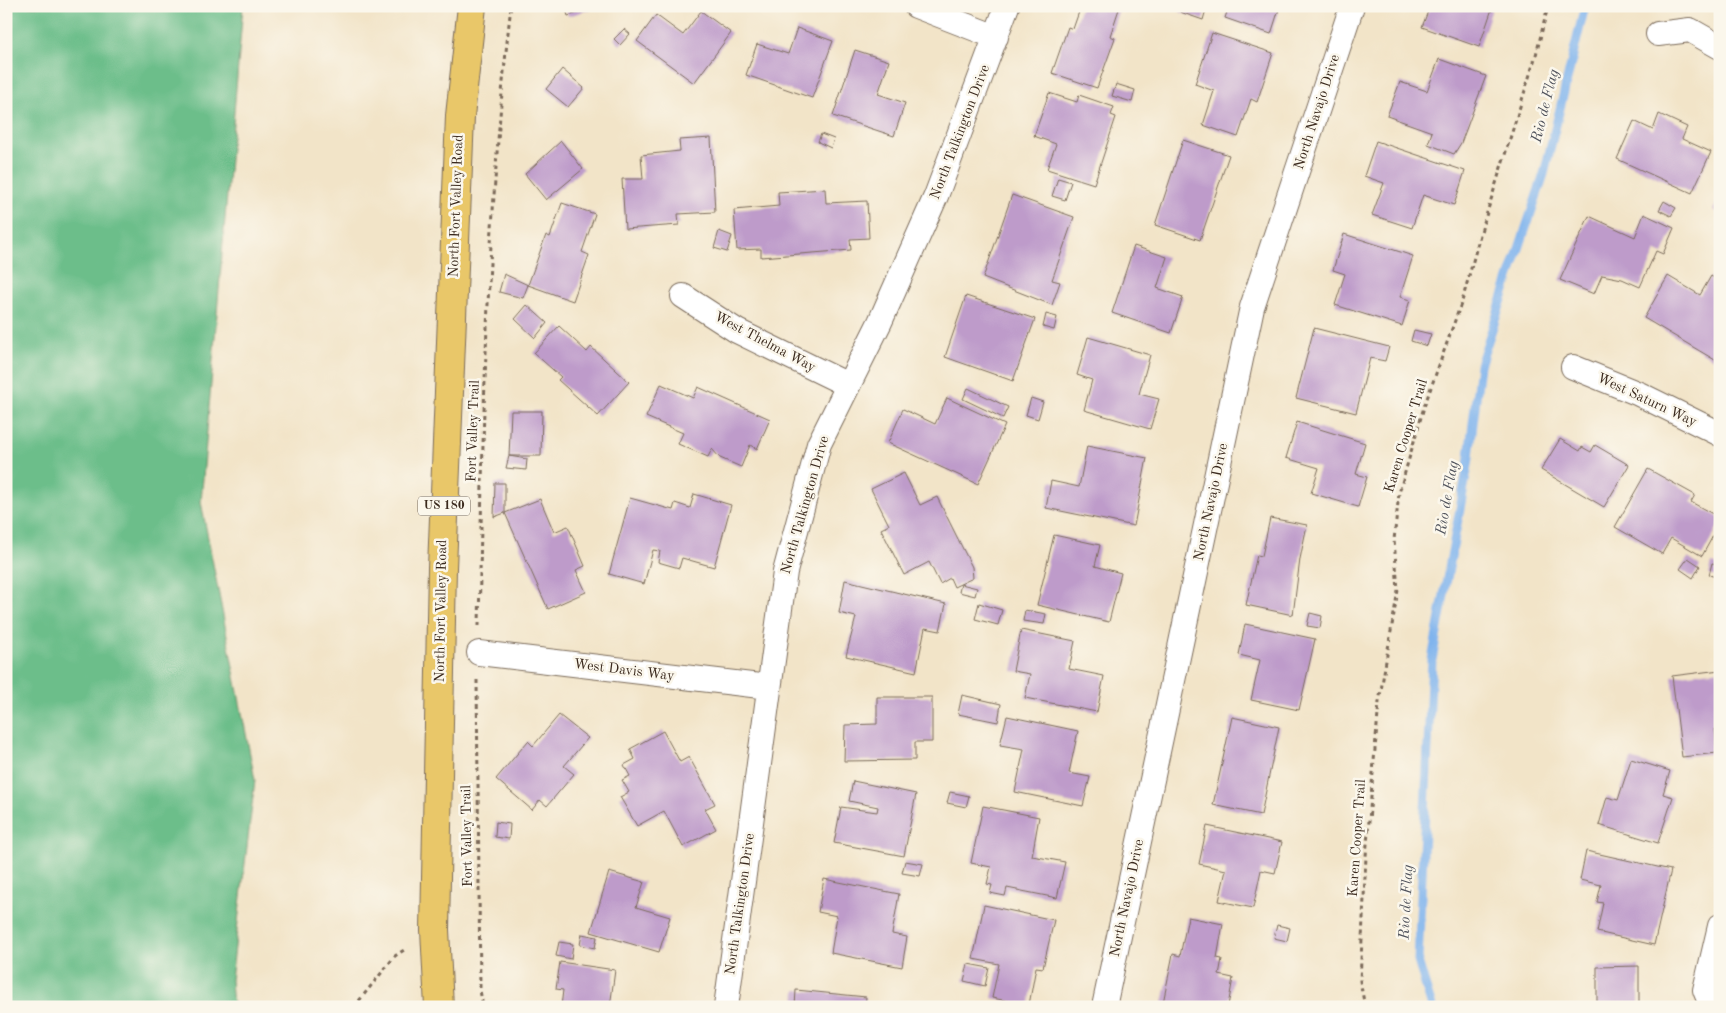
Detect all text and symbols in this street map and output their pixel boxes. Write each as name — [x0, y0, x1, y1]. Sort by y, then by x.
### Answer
street label: North Navajo Drive — [1292, 53, 1342, 171]
street label: North Talkington Drive — [928, 63, 992, 201]
water label: Rio de Flag — [1529, 68, 1562, 145]
street label: North Fort Valley Road — [447, 134, 465, 278]
street label: West Thelma Way — [712, 309, 819, 375]
street label: West Saturn Way — [1595, 371, 1699, 429]
street label: Karen Cooper Trail — [1382, 377, 1430, 494]
street label: Fort Valley Trail — [464, 380, 482, 482]
street label: North Talkington Drive — [779, 434, 831, 576]
street label: North Navajo Drive — [1192, 442, 1230, 562]
water label: Rio de Flag — [1434, 460, 1462, 537]
road number: US 180 — [418, 496, 470, 516]
street label: North Fort Valley Road — [433, 539, 449, 683]
street label: West Davis Way — [573, 657, 676, 683]
street label: Karen Cooper Trail — [1346, 778, 1368, 897]
street label: Fort Valley Trail — [459, 785, 475, 887]
street label: North Talkington Drive — [723, 832, 757, 976]
street label: North Navajo Drive — [1108, 838, 1146, 958]
water label: Rio de Flag — [1397, 864, 1416, 941]

